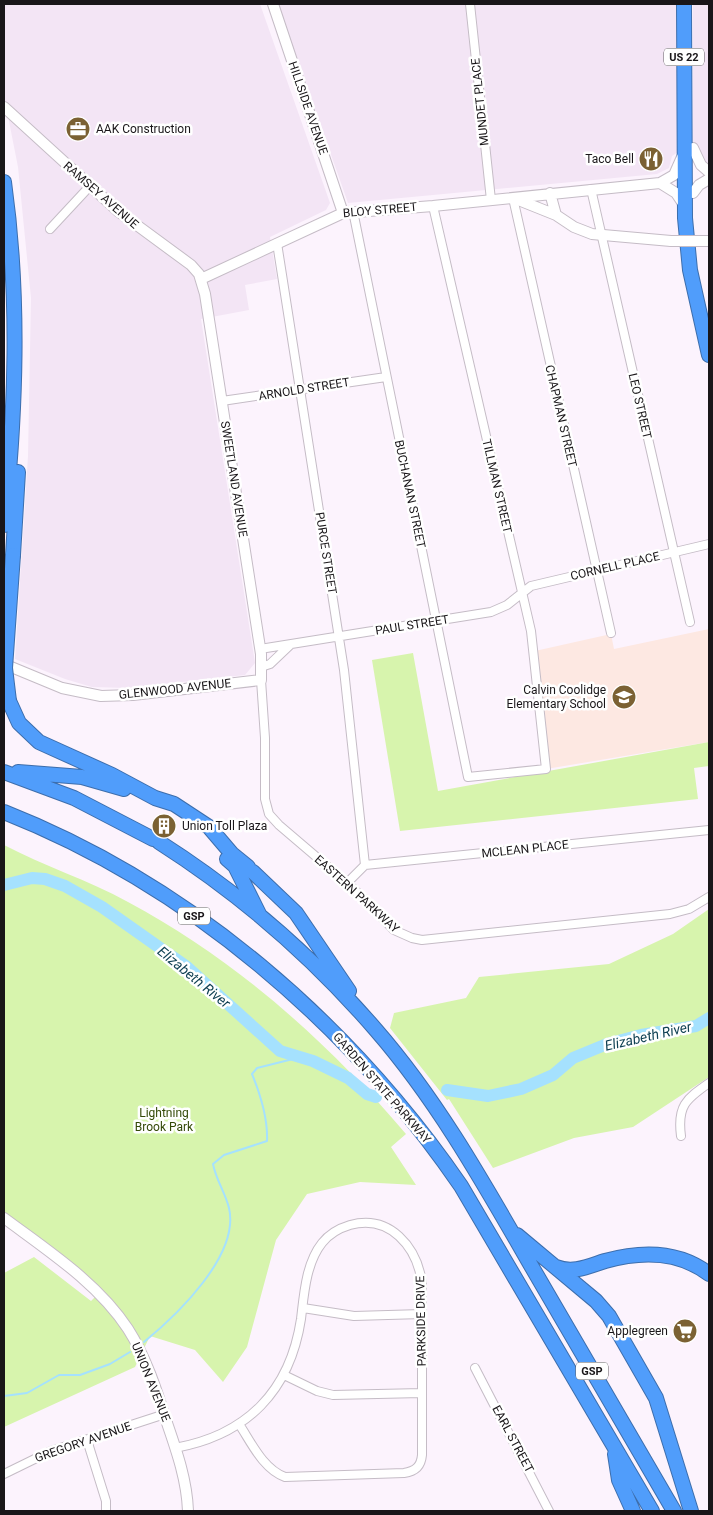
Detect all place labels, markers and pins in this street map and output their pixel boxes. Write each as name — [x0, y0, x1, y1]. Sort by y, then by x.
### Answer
office icon: AAK Construction — [65, 116, 91, 142]
place label: AAK Construction — [96, 122, 191, 136]
restaurant icon: Taco Bell — [638, 146, 664, 172]
place label: Taco Bell — [585, 152, 634, 166]
place label: Calvin Coolidge Elementary School — [506, 683, 606, 711]
school or university icon: Calvin Coolidge Elementary School — [611, 684, 637, 710]
building icon: Union Toll Plaza — [151, 813, 177, 839]
place label: Union Toll Plaza — [182, 819, 267, 833]
supermarket icon: Applegreen — [672, 1318, 698, 1344]
place label: Applegreen — [607, 1324, 668, 1338]

